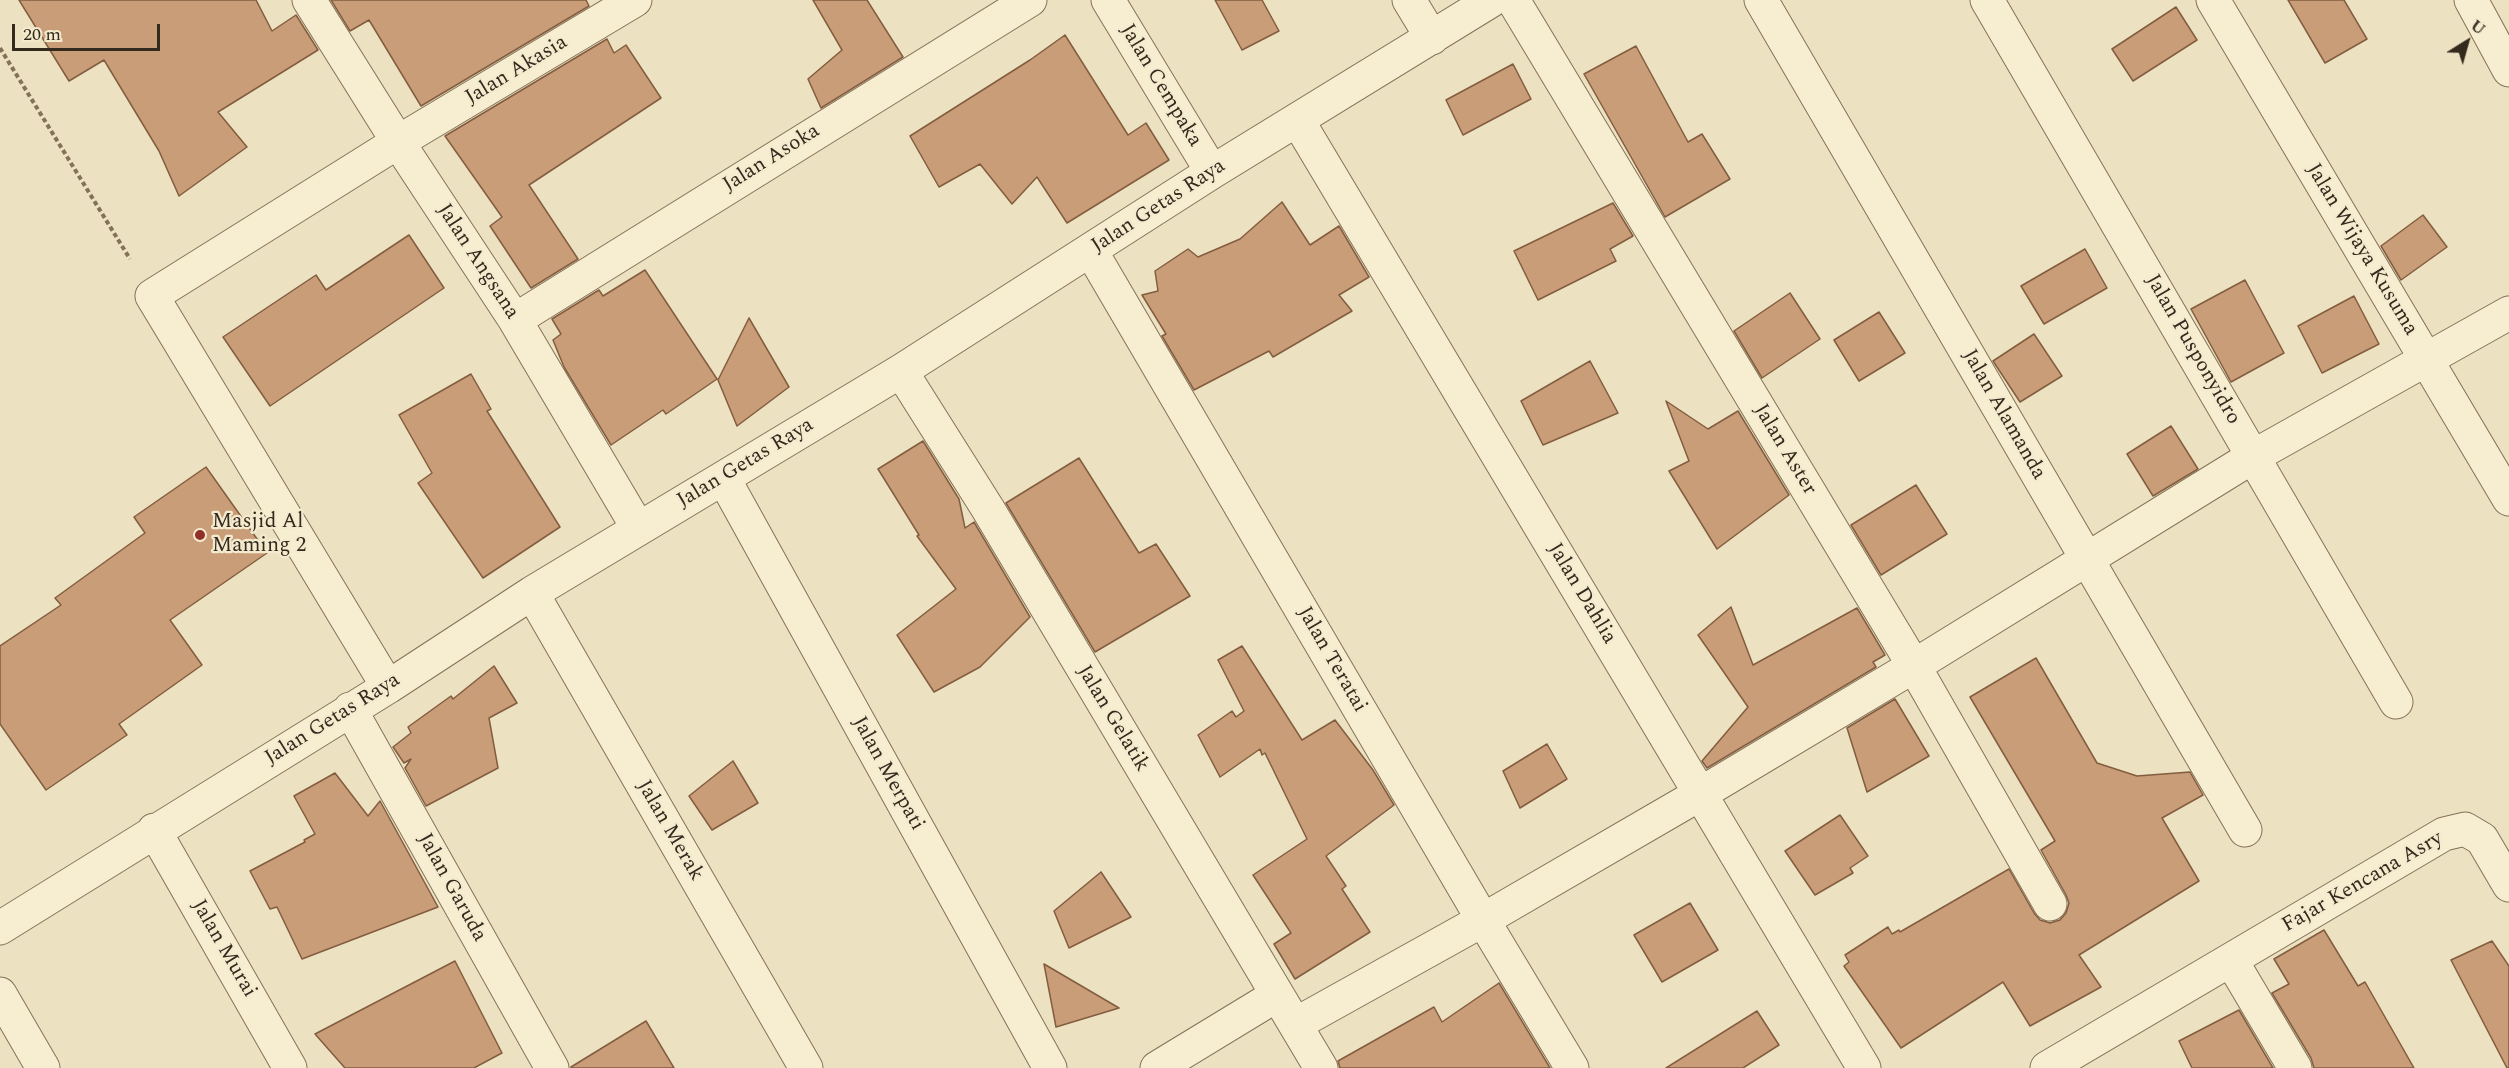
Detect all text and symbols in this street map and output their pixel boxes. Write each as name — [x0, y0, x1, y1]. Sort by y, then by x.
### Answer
scale bar — [15, 12, 164, 50]
north arrow — [2437, 12, 2497, 72]
text: U — [2465, 14, 2490, 41]
street label: Jalan Cempaka — [1113, 20, 1207, 152]
text: 20 m — [23, 21, 61, 48]
street label: Jalan Akasia — [461, 31, 573, 111]
street label: Jalan Asoka — [719, 119, 825, 199]
street label: Jalan Getas Raya — [1087, 154, 1231, 260]
street label: Jalan Wijaya Kusuma — [2300, 159, 2422, 341]
street label: Jalan Angsana — [430, 200, 524, 324]
street label: Jalan Pusponyidro — [2139, 270, 2245, 430]
street label: Jalan Alamanda — [1956, 345, 2050, 485]
street label: Jalan Aster — [1747, 400, 1821, 500]
street label: Jalan Getas Raya — [673, 413, 819, 515]
place label: Masjid Al Maming 2 — [212, 510, 306, 560]
marker: Masjid Al Maming 2 — [193, 528, 207, 542]
street label: Jalan Dahlia — [1541, 539, 1621, 649]
street label: Jalan Teratai — [1291, 603, 1371, 717]
street label: Jalan Gelatik — [1070, 661, 1154, 777]
street label: Jalan Getas Raya — [261, 668, 405, 772]
street label: Jalan Merpati — [845, 713, 929, 835]
street label: Jalan Merak — [630, 776, 708, 886]
street label: Fajar Kencana Asry — [2278, 827, 2448, 939]
street label: Jalan Garuda — [411, 829, 491, 947]
street label: Jalan Murai — [185, 896, 261, 1002]

